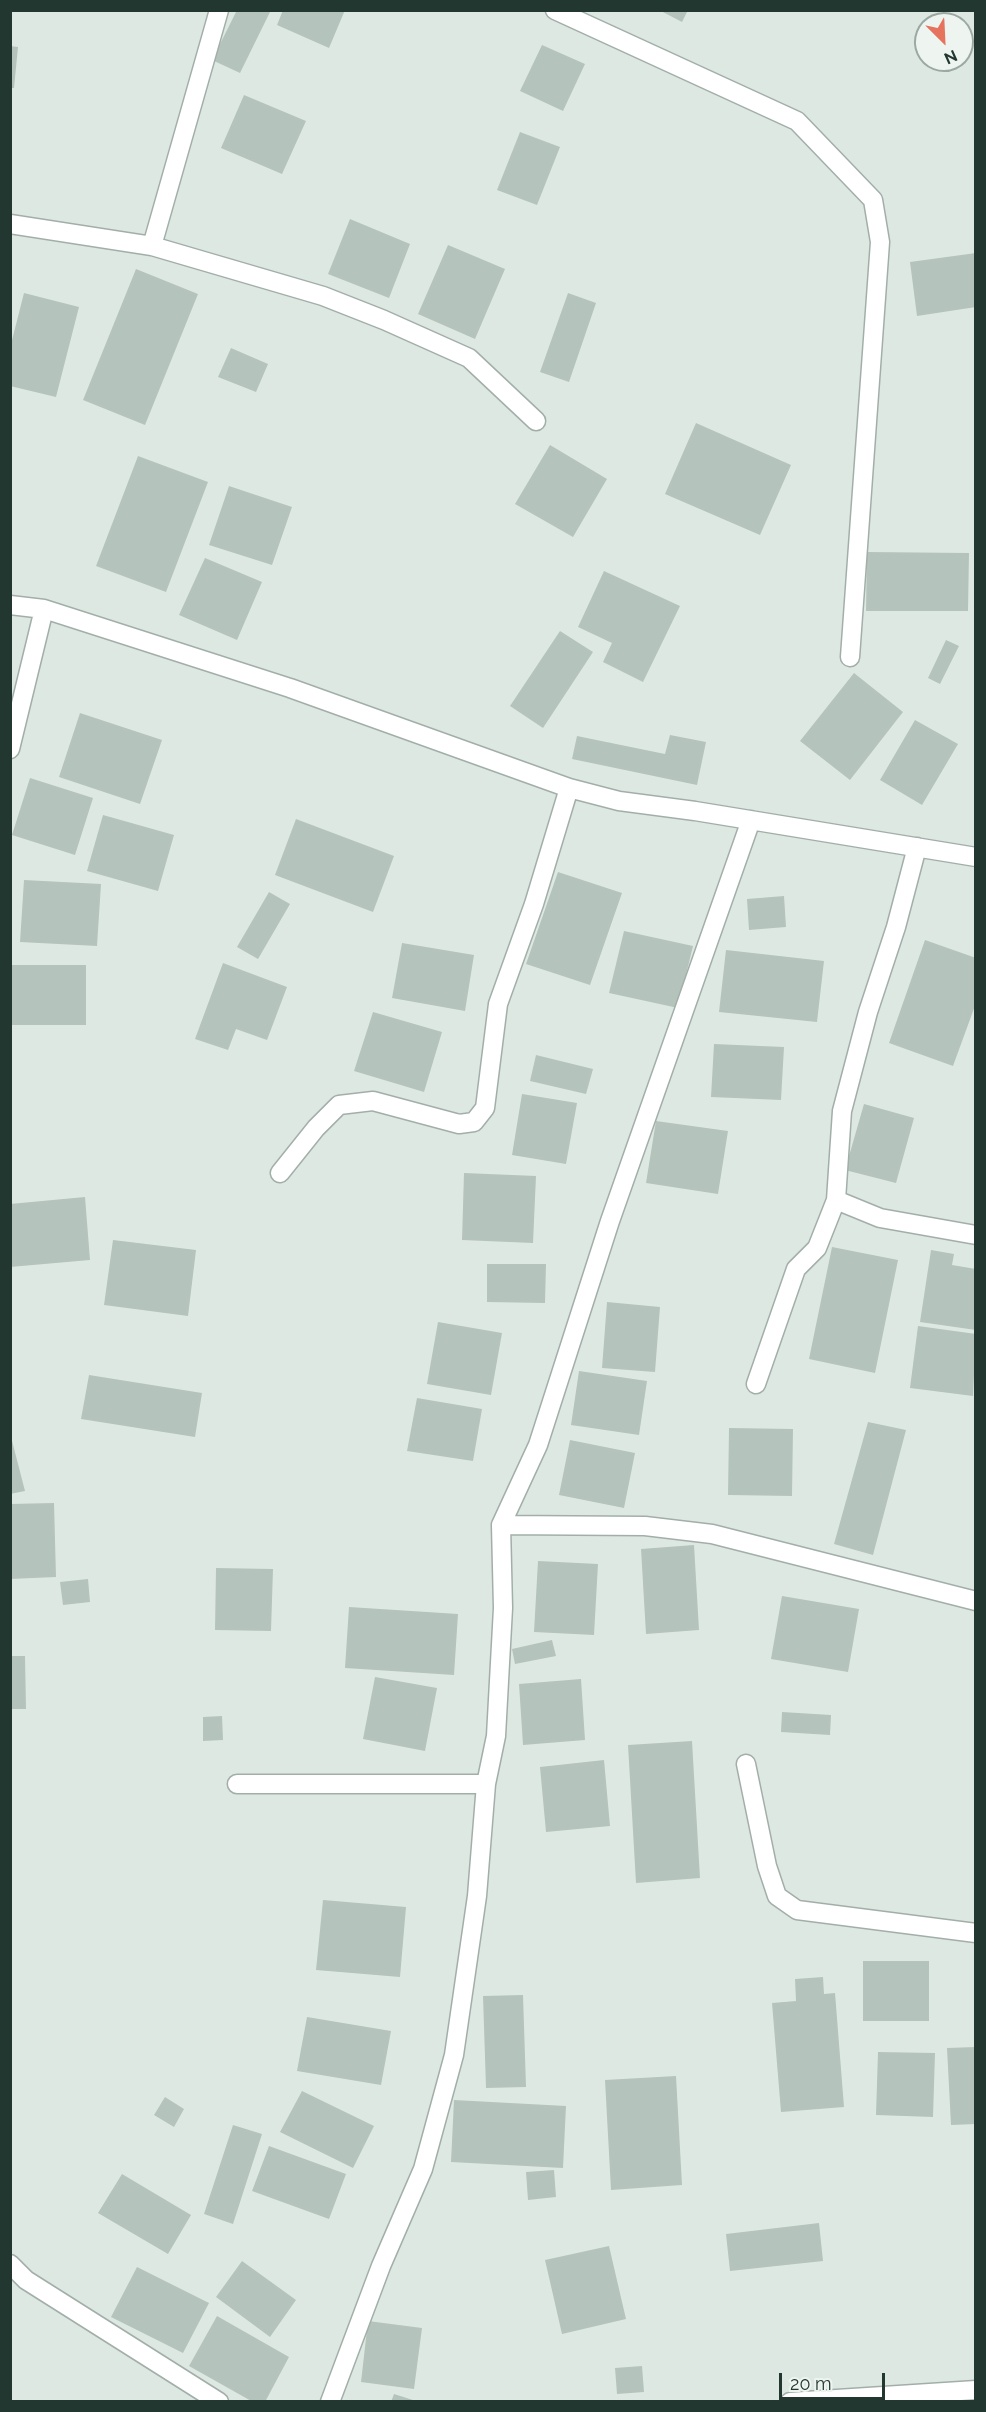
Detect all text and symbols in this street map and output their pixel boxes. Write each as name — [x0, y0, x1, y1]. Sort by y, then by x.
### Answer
north arrow — [914, 12, 974, 72]
text: N — [941, 46, 960, 68]
scale bar — [782, 2361, 888, 2399]
text: 20 m — [790, 2373, 832, 2394]

